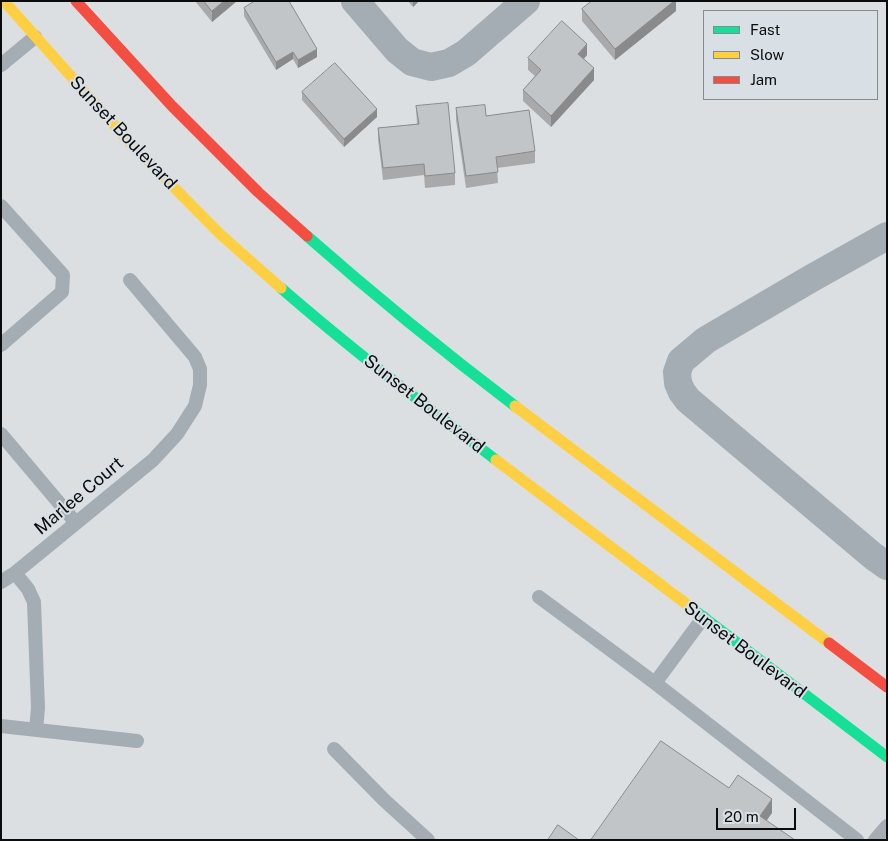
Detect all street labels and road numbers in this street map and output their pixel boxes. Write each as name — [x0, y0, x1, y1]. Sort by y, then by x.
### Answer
street label: Sunset Boulevard — [65, 72, 181, 194]
street label: Sunset Boulevard — [359, 350, 489, 458]
street label: Marlee Court — [30, 453, 128, 539]
street label: Sunset Boulevard — [680, 597, 810, 703]

